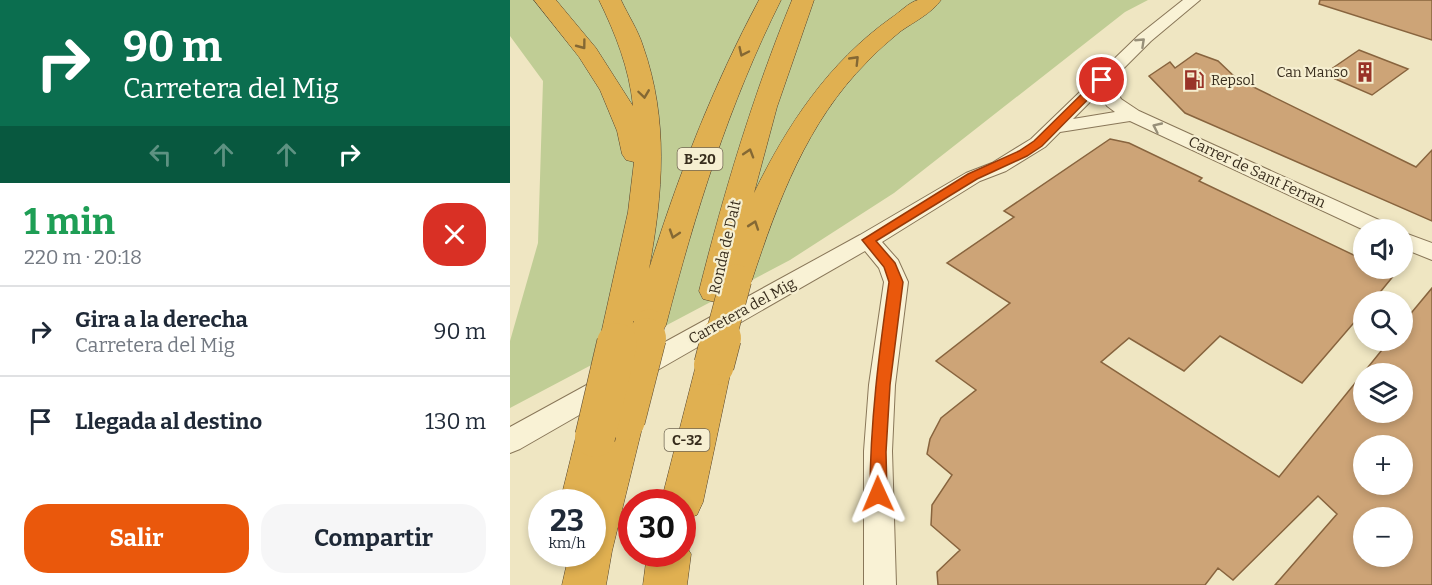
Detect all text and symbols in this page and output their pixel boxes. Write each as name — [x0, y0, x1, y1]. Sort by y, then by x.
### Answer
text: 90 m — [123, 22, 222, 72]
icon: right — [24, 24, 102, 102]
one-way arrow — [575, 38, 586, 49]
one-way arrow — [1134, 39, 1145, 50]
one-way arrow — [739, 46, 751, 57]
pin — [1076, 54, 1127, 105]
one-way arrow — [848, 56, 859, 66]
building icon: Can Manso — [1353, 60, 1377, 84]
icon: arrive — [1085, 63, 1118, 96]
place label: Can Manso — [1276, 64, 1348, 81]
fuel station icon: Repsol — [1182, 68, 1206, 92]
place label: Repsol — [1211, 72, 1255, 89]
text: Carretera del Mig — [123, 73, 339, 105]
one-way arrow — [637, 89, 649, 99]
one-way arrow — [1152, 122, 1163, 134]
street label: Carrer de Sant Ferran — [1186, 132, 1329, 212]
icon: left — [144, 138, 177, 171]
icon: ahead — [207, 138, 240, 171]
icon: ahead — [270, 138, 303, 171]
icon: right — [333, 138, 366, 171]
road number: B-20 — [678, 148, 723, 170]
one-way arrow — [742, 148, 754, 159]
street label: Ronda de Dalt — [705, 198, 745, 296]
text: 1 min — [24, 200, 115, 244]
button: close — [423, 203, 486, 266]
map controls — [1353, 219, 1413, 567]
button: sound — [1353, 219, 1413, 279]
one-way arrow — [747, 220, 760, 231]
one-way arrow — [669, 228, 682, 239]
text: 220 m · 20:18 — [24, 245, 142, 269]
street label: Carretera del Mig — [685, 274, 799, 348]
button: search — [1353, 291, 1413, 351]
text: Gira a la derecha — [75, 306, 248, 333]
icon: right — [24, 315, 57, 348]
text: 90 m — [434, 318, 486, 345]
text: Carretera del Mig — [75, 333, 235, 357]
button: layers — [1353, 363, 1413, 423]
icon: arrive — [24, 405, 57, 438]
text: Llegada al destino — [75, 408, 262, 435]
text: 130 m — [425, 408, 486, 435]
road number: C-32 — [664, 429, 710, 451]
button: + — [1353, 435, 1413, 495]
position arrow — [846, 462, 910, 526]
speed limit sign: 30 — [618, 489, 696, 567]
text: 23 — [550, 503, 584, 539]
button: Salir — [24, 504, 249, 573]
button: Compartir — [261, 504, 486, 573]
button: − — [1353, 507, 1413, 567]
text: km/h — [548, 534, 586, 552]

